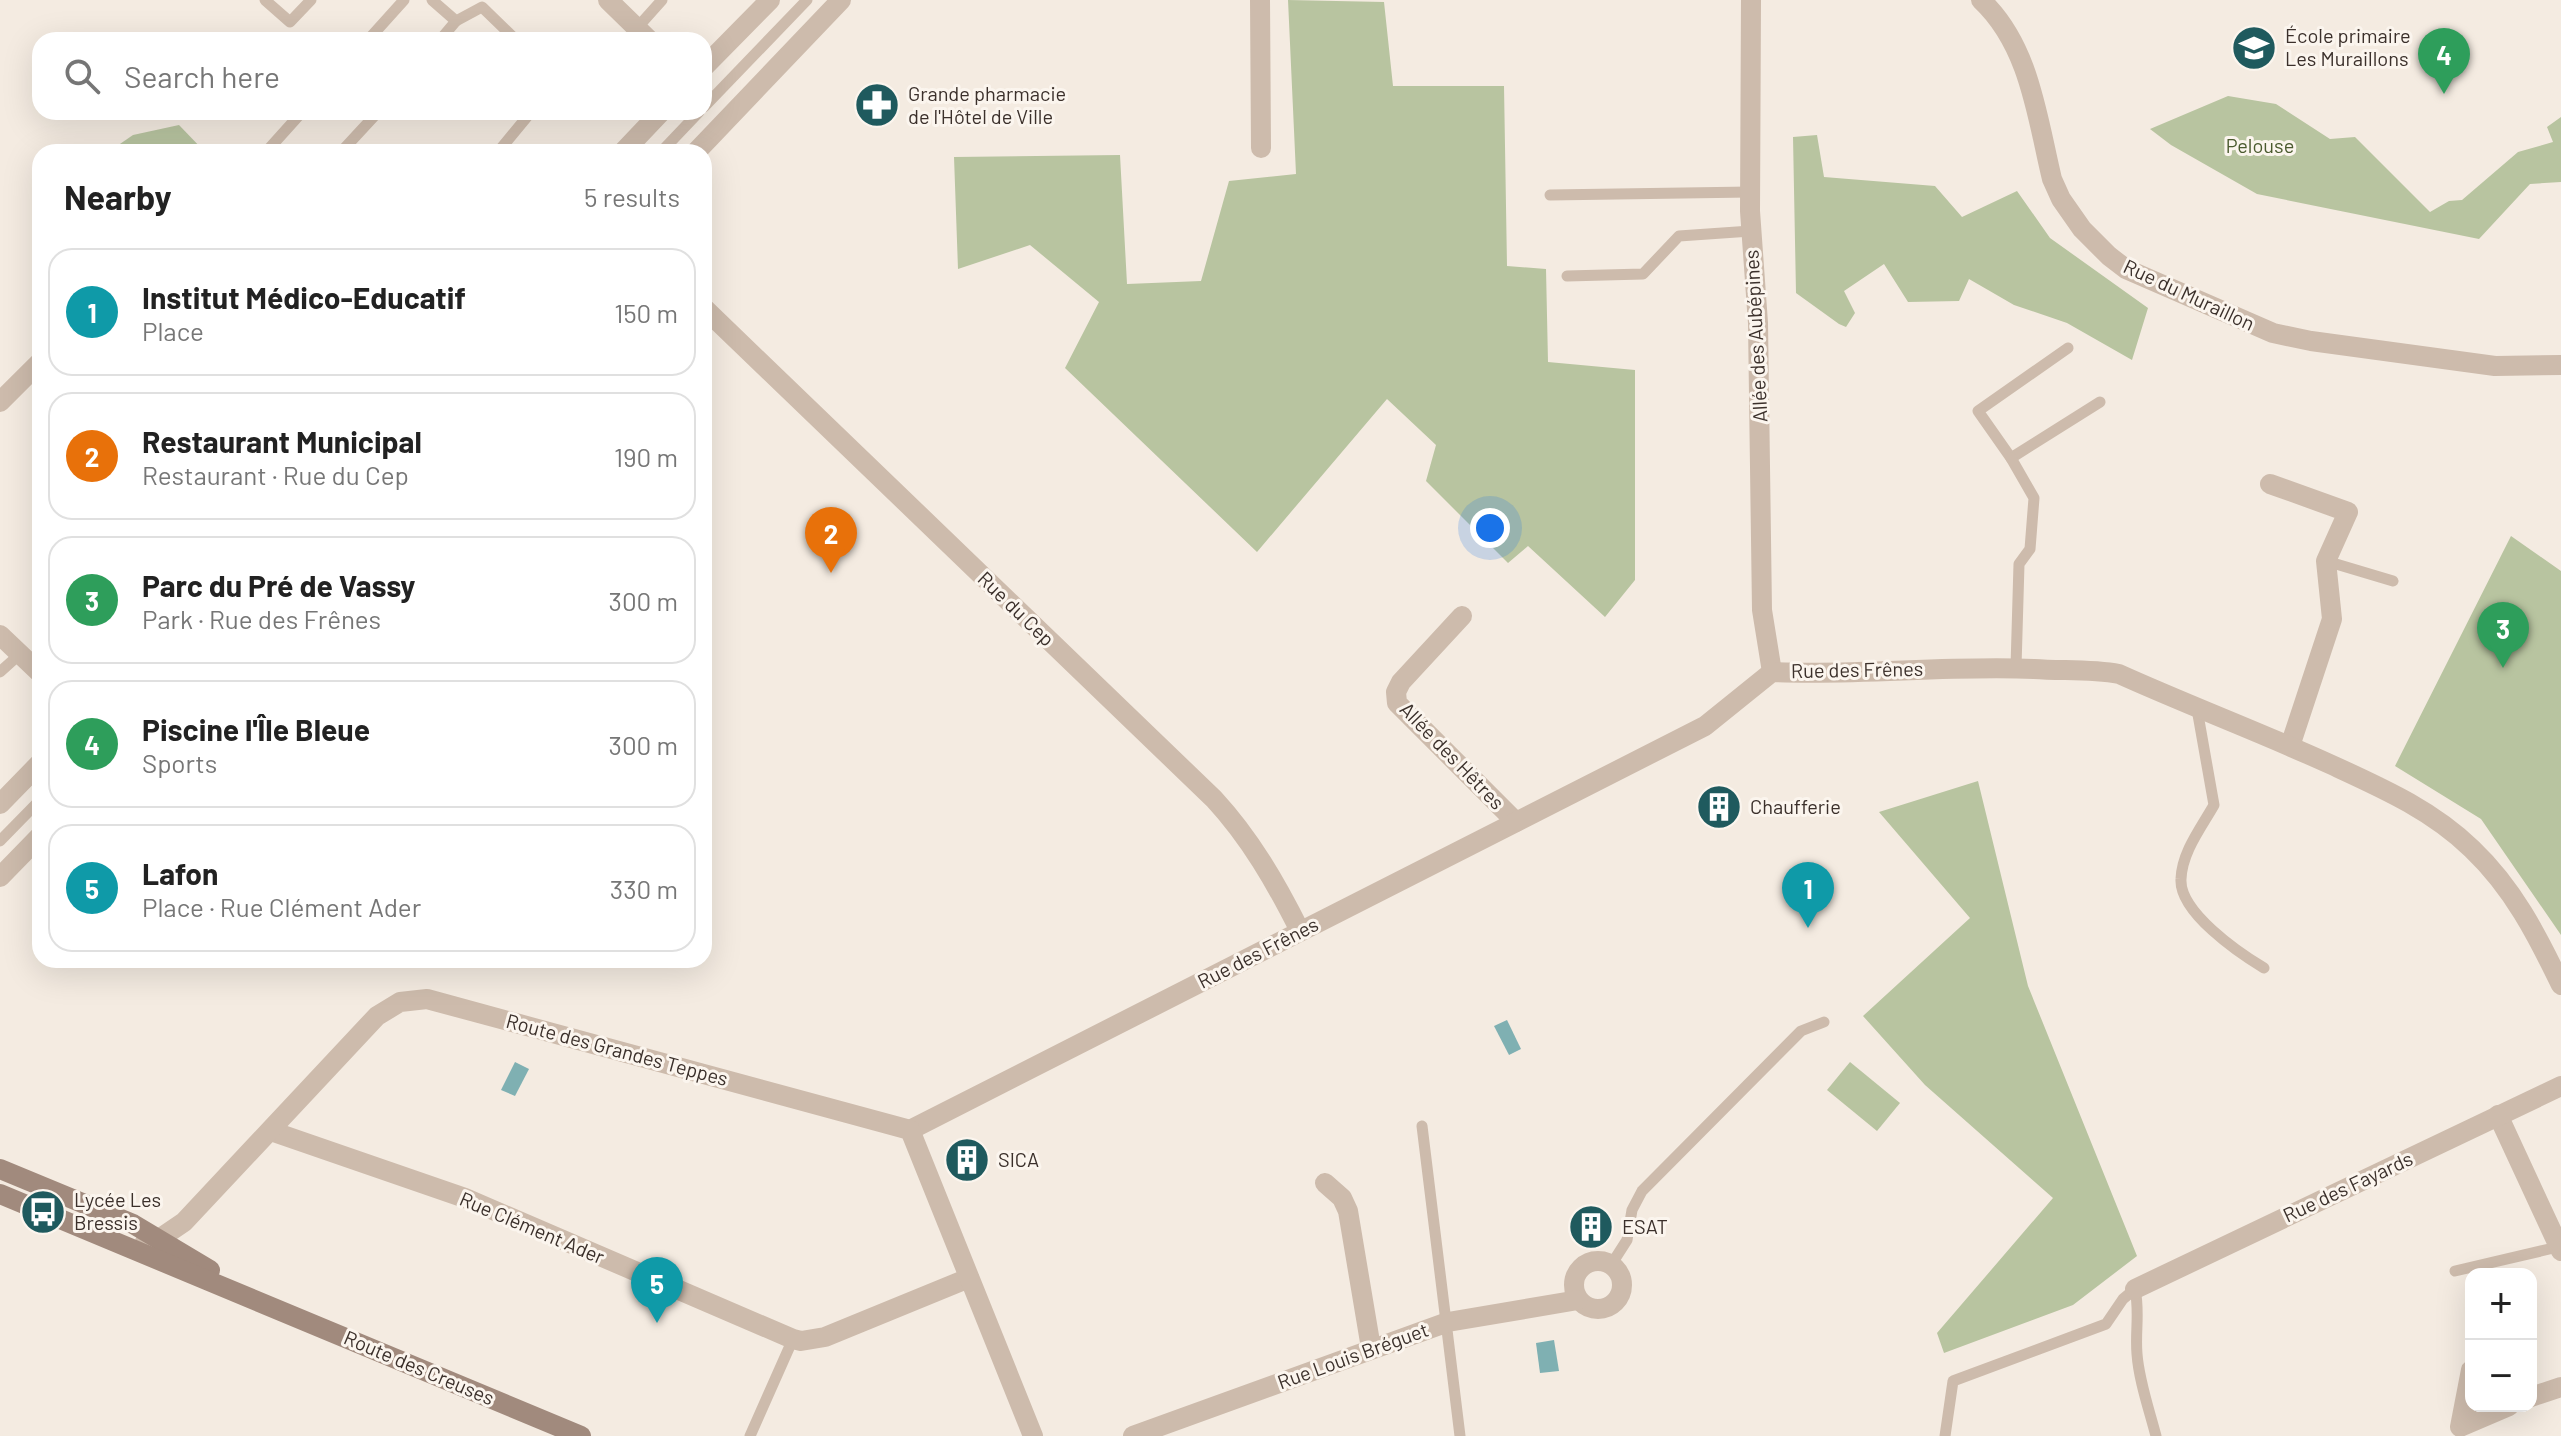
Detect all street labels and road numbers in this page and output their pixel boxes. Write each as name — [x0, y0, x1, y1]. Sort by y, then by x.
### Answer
street label: Allée des Aubépines — [1738, 249, 1772, 423]
street label: Rue du Muraillon — [2120, 253, 2259, 335]
street label: Rue du Cep — [973, 566, 1060, 651]
street label: Rue des Frênes — [1791, 656, 1923, 682]
street label: Allée des Hêtres — [1396, 697, 1510, 814]
street label: Rue des Frênes — [1193, 911, 1322, 993]
street label: Route des Grandes Teppes — [504, 1008, 731, 1090]
street label: Rue des Fayards — [2279, 1146, 2416, 1227]
street label: Rue Clément Ader — [456, 1186, 608, 1268]
street label: Rue Louis Bréguet — [1274, 1317, 1431, 1394]
street label: Route des Creuses — [341, 1325, 498, 1410]

